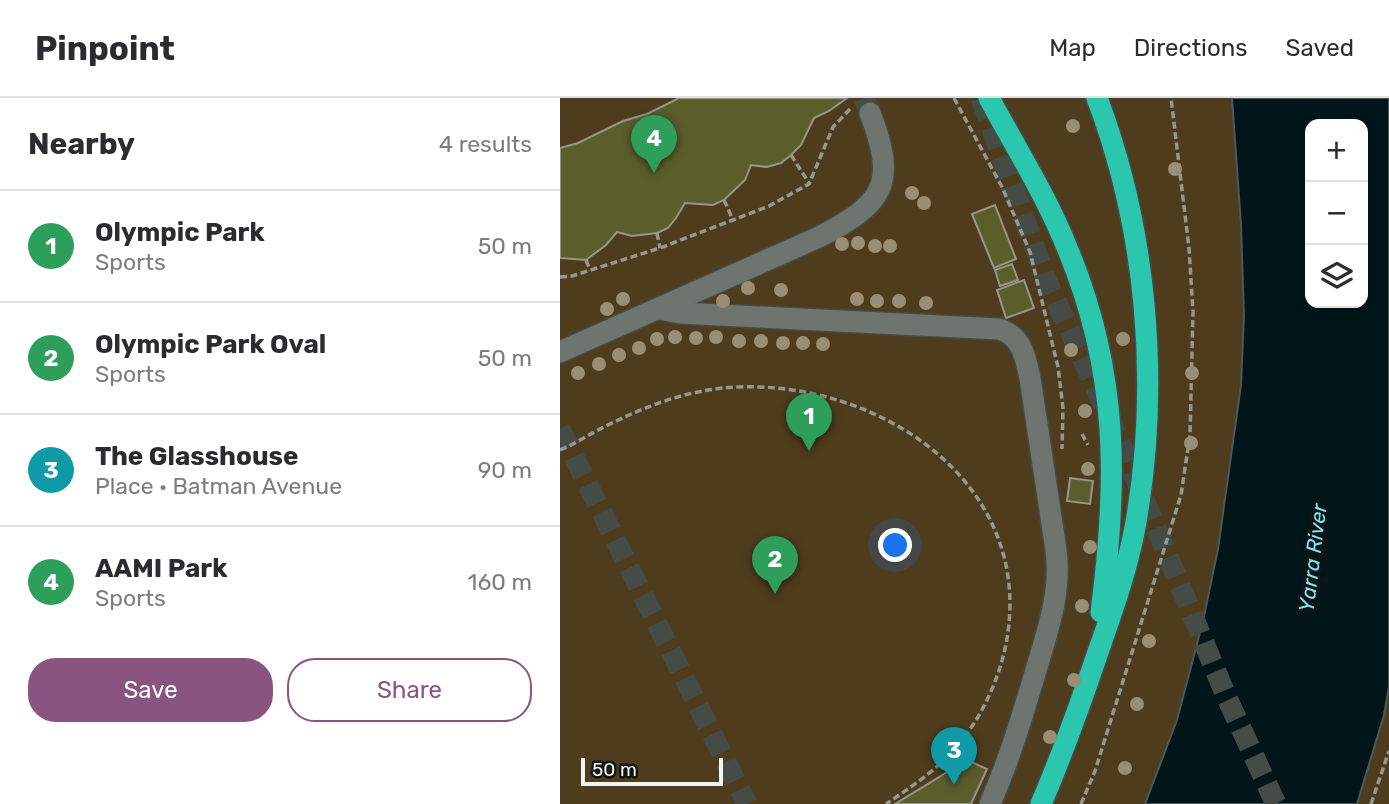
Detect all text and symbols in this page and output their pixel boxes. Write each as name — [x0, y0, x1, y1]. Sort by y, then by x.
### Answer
text: Pinpoint — [35, 29, 175, 68]
text: Map — [1049, 34, 1096, 62]
text: Directions — [1134, 34, 1247, 62]
text: Saved — [1285, 34, 1354, 62]
pin: 4 — [631, 115, 677, 173]
map controls — [1305, 119, 1368, 308]
button: + — [1305, 119, 1368, 182]
text: Nearby — [28, 126, 135, 162]
text: 4 results — [439, 130, 532, 158]
button: − — [1305, 182, 1368, 245]
text: Olympic Park — [95, 217, 265, 248]
text: 1 — [45, 232, 57, 260]
text: 50 m — [478, 232, 532, 260]
button: layers — [1305, 245, 1368, 308]
text: Sports — [95, 248, 166, 276]
text: Olympic Park Oval — [95, 329, 326, 360]
text: 2 — [44, 344, 58, 372]
text: 50 m — [478, 344, 532, 372]
text: Sports — [95, 360, 166, 388]
pin: 1 — [786, 393, 832, 451]
text: The Glasshouse — [95, 441, 298, 472]
text: 3 — [43, 456, 59, 484]
text: 90 m — [478, 456, 532, 484]
text: Place · Batman Avenue — [95, 472, 342, 500]
water label: Yarra River — [1293, 501, 1332, 614]
your location — [878, 528, 912, 562]
pin: 2 — [752, 536, 798, 594]
text: AAMI Park — [95, 553, 227, 584]
text: 4 — [43, 568, 59, 596]
text: 160 m — [468, 568, 532, 596]
text: Sports — [95, 584, 166, 612]
button: Save — [28, 658, 273, 722]
button: Share — [287, 658, 532, 722]
pin: 3 — [931, 727, 977, 785]
scale bar — [581, 755, 723, 787]
text: 50 m — [592, 758, 637, 781]

